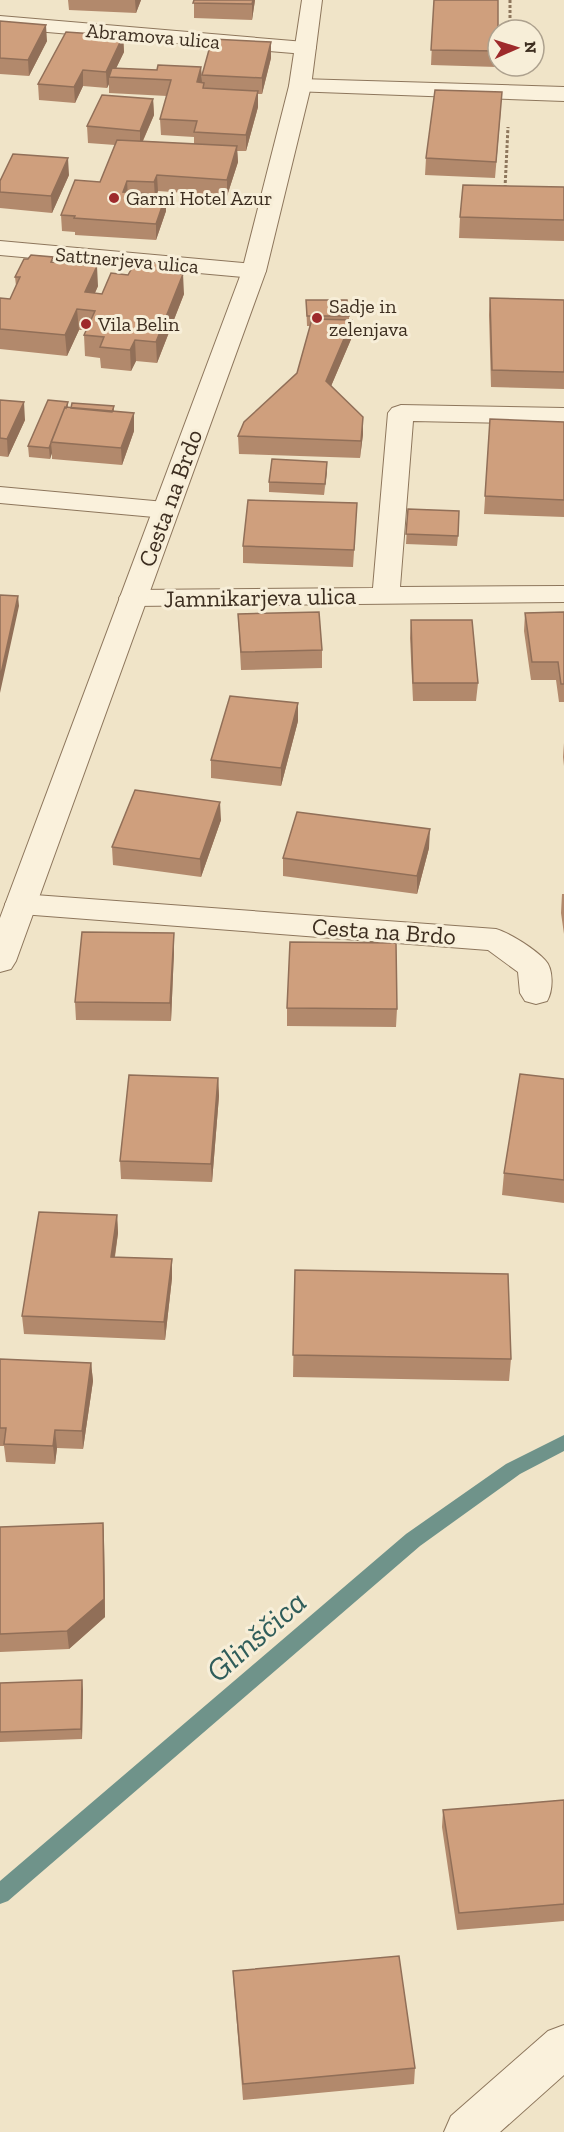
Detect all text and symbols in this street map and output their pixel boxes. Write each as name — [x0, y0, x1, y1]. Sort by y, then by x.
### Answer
street label: Abramova ulica — [85, 18, 221, 54]
north arrow — [486, 18, 546, 78]
text: N — [521, 41, 540, 54]
place label: Garni Hotel Azur — [126, 186, 272, 210]
marker: Garni Hotel Azur — [107, 191, 121, 205]
street label: Sattnerjeva ulica — [54, 242, 200, 278]
place label: Sadje in zelenjava — [329, 294, 408, 341]
marker: Sadje in zelenjava — [310, 311, 324, 325]
place label: Vila Belin — [97, 312, 180, 336]
marker: Vila Belin — [79, 317, 93, 331]
street label: Cesta na Brdo — [132, 425, 208, 571]
street label: Jamnikarjeva ulica — [163, 581, 357, 613]
street label: Cesta na Brdo — [311, 912, 457, 950]
water label: Glinščica — [198, 1582, 314, 1690]

